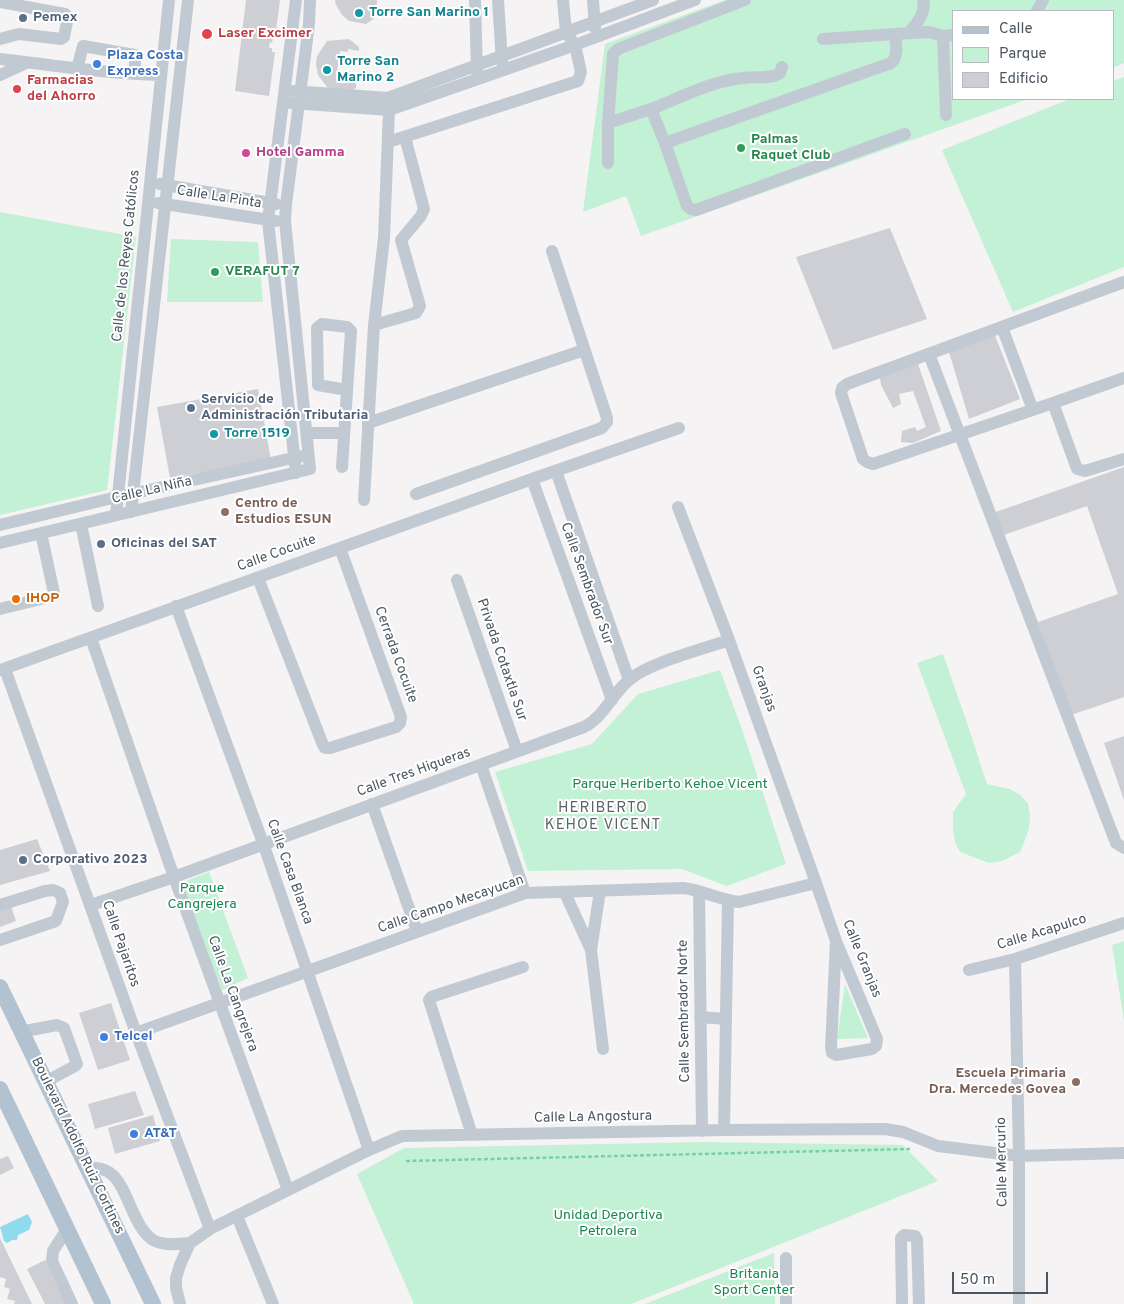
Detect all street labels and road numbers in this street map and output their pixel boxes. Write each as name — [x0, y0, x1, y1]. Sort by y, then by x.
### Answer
street label: Calle de los Reyes Católicos — [110, 169, 144, 343]
street label: Calle La Pinta — [175, 183, 263, 213]
street label: Calle La Niña — [110, 474, 194, 508]
street label: Calle Sembrador Sur — [556, 521, 616, 647]
street label: Calle Cocuite — [235, 532, 319, 576]
street label: Privada Cotaxtla Sur — [472, 597, 530, 723]
street label: Cerrada Cocuite — [370, 604, 420, 706]
street label: Granjas — [747, 664, 779, 714]
street label: Calle Tres Higueras — [355, 745, 473, 801]
street label: Calle Casa Blanca — [262, 817, 316, 927]
street label: Calle Campo Mecayucan — [376, 872, 526, 938]
street label: Calle Pajaritos — [97, 899, 143, 989]
street label: Calle Acapulco — [995, 911, 1089, 955]
street label: Calle Granjas — [838, 918, 884, 1000]
street label: Calle La Cangrejera — [203, 934, 261, 1054]
street label: Calle Sembrador Norte — [675, 939, 695, 1083]
street label: Boulevard Adolfo Ruiz Cortines — [27, 1055, 127, 1237]
street label: Calle La Angostura — [534, 1109, 652, 1127]
street label: Calle Mercurio — [994, 1117, 1012, 1207]

